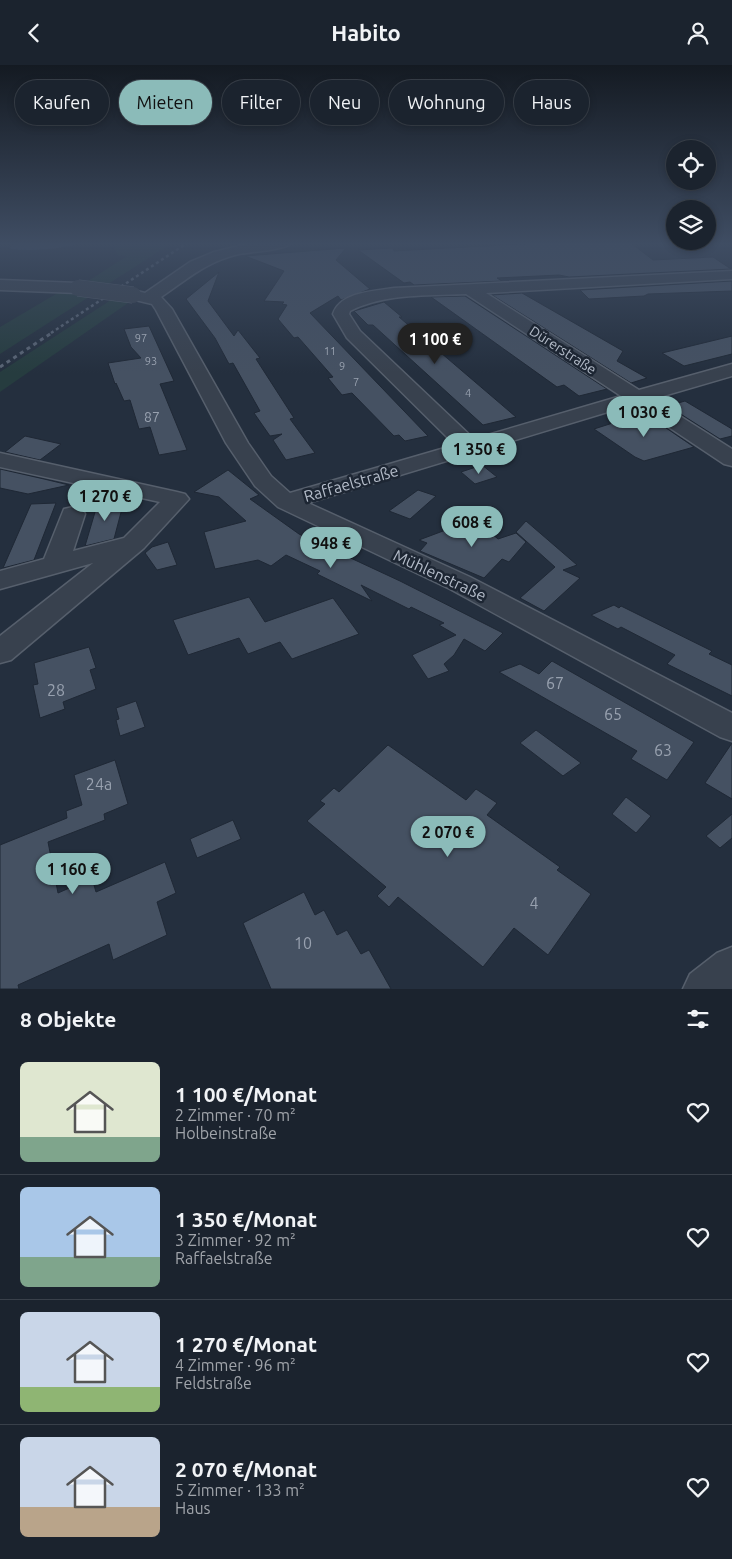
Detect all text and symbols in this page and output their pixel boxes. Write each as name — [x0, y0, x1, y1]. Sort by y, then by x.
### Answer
icon: back — [20, 19, 48, 47]
icon: person — [684, 19, 712, 47]
text: Habito — [331, 20, 401, 45]
chip: Kaufen — [15, 80, 109, 125]
chip: Mieten — [119, 80, 212, 125]
chip: Filter — [222, 80, 300, 125]
chip: Neu — [310, 80, 379, 125]
chip: Wohnung — [389, 80, 504, 125]
chip: Haus — [514, 80, 589, 125]
map controls — [666, 140, 716, 250]
button: locate — [666, 140, 716, 190]
button: layers — [666, 200, 716, 250]
street label: Dürerstraße — [527, 322, 599, 378]
pin: 1 100 € — [389, 323, 481, 365]
text: 1 100 € — [409, 330, 461, 348]
house number: 97 — [135, 332, 147, 344]
house number: 11 — [324, 345, 336, 357]
house number: 93 — [145, 355, 157, 367]
house number: 9 — [339, 360, 345, 372]
house number: 7 — [353, 376, 359, 388]
house number: 4 — [465, 387, 471, 399]
pin: 1 030 € — [598, 395, 690, 438]
text: 1 030 € — [618, 403, 670, 421]
house number: 87 — [144, 409, 160, 425]
pin: 1 350 € — [433, 433, 525, 475]
text: 1 350 € — [453, 440, 505, 458]
street label: Raffaelstraße — [302, 461, 400, 505]
pin: 1 270 € — [59, 479, 151, 522]
text: 1 270 € — [79, 487, 131, 505]
pin: 608 € — [437, 505, 507, 548]
text: 608 € — [452, 513, 492, 531]
pin: 948 € — [296, 527, 366, 569]
text: 948 € — [311, 534, 351, 552]
street label: Mühlenstraße — [391, 546, 489, 604]
house number: 67 — [546, 674, 564, 692]
house number: 28 — [47, 681, 65, 699]
house number: 65 — [604, 705, 622, 723]
house number: 63 — [654, 741, 672, 759]
house number: 24a — [86, 775, 112, 793]
pin: 2 070 € — [402, 815, 494, 858]
text: 2 070 € — [422, 823, 474, 841]
pin: 1 160 € — [27, 853, 119, 895]
text: 1 160 € — [47, 860, 99, 878]
house number: 4 — [529, 894, 539, 912]
house number: 10 — [294, 934, 312, 952]
icon: filters — [684, 1005, 712, 1033]
text: 8 Objekte — [20, 1007, 116, 1031]
icon: home — [60, 1082, 120, 1142]
text: 1 100 €/Monat — [175, 1082, 317, 1106]
icon: heart — [684, 1098, 712, 1126]
text: 2 Zimmer · 70 m² — [175, 1106, 296, 1124]
text: Holbeinstraße — [175, 1124, 277, 1142]
icon: home — [60, 1207, 120, 1267]
text: 1 350 €/Monat — [175, 1207, 317, 1231]
icon: heart — [684, 1223, 712, 1251]
text: 3 Zimmer · 92 m² — [175, 1231, 296, 1249]
text: Raffaelstraße — [175, 1249, 273, 1267]
icon: home — [60, 1332, 120, 1392]
text: 1 270 €/Monat — [175, 1332, 317, 1356]
icon: heart — [684, 1348, 712, 1376]
text: 4 Zimmer · 96 m² — [175, 1356, 296, 1374]
text: Feldstraße — [175, 1374, 252, 1392]
icon: home — [60, 1457, 120, 1517]
text: 2 070 €/Monat — [175, 1457, 317, 1481]
icon: heart — [684, 1473, 712, 1501]
text: 5 Zimmer · 133 m² — [175, 1481, 305, 1499]
text: Haus — [175, 1499, 210, 1517]

